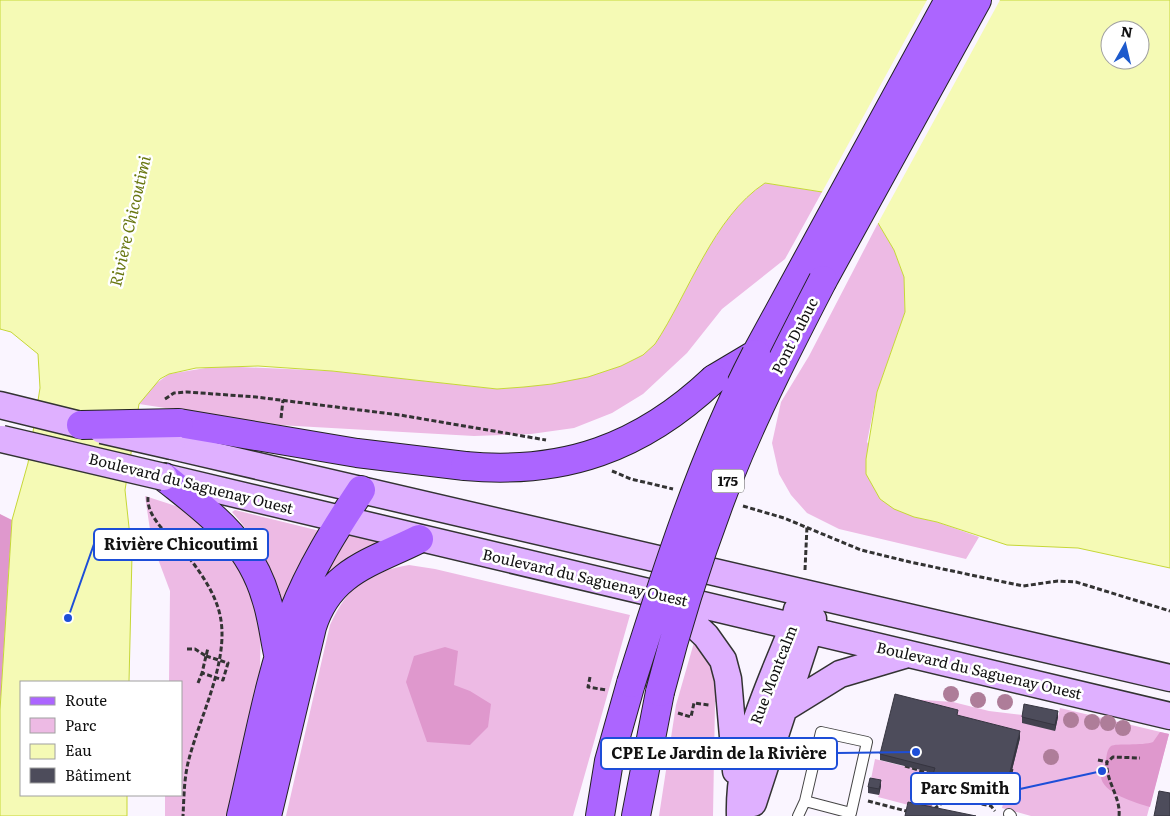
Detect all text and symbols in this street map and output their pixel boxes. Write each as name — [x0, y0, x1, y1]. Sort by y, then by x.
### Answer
north arrow — [1100, 20, 1150, 70]
text: N — [1120, 20, 1134, 42]
water label: Rivière Chicoutimi — [102, 153, 156, 289]
street label: Pont Dubuc — [765, 293, 823, 377]
street label: Boulevard du Saguenay Ouest — [87, 446, 296, 519]
road number: 175 — [712, 470, 744, 492]
callout: Rivière Chicoutimi — [94, 529, 268, 560]
text: Rivière Chicoutimi — [104, 531, 258, 555]
street label: Boulevard du Saguenay Ouest — [480, 542, 690, 611]
street label: Rue Montcalm — [743, 621, 802, 727]
street label: Boulevard du Saguenay Ouest — [874, 635, 1084, 704]
legend — [20, 681, 182, 796]
text: Route — [65, 688, 107, 711]
text: Parc — [65, 713, 97, 736]
text: Eau — [65, 738, 92, 761]
callout: CPE Le Jardin de la Rivière — [601, 738, 837, 769]
text: CPE Le Jardin de la Rivière — [611, 740, 827, 764]
text: Bâtiment — [65, 763, 131, 786]
callout: Parc Smith — [911, 773, 1020, 804]
text: Parc Smith — [920, 775, 1010, 799]

